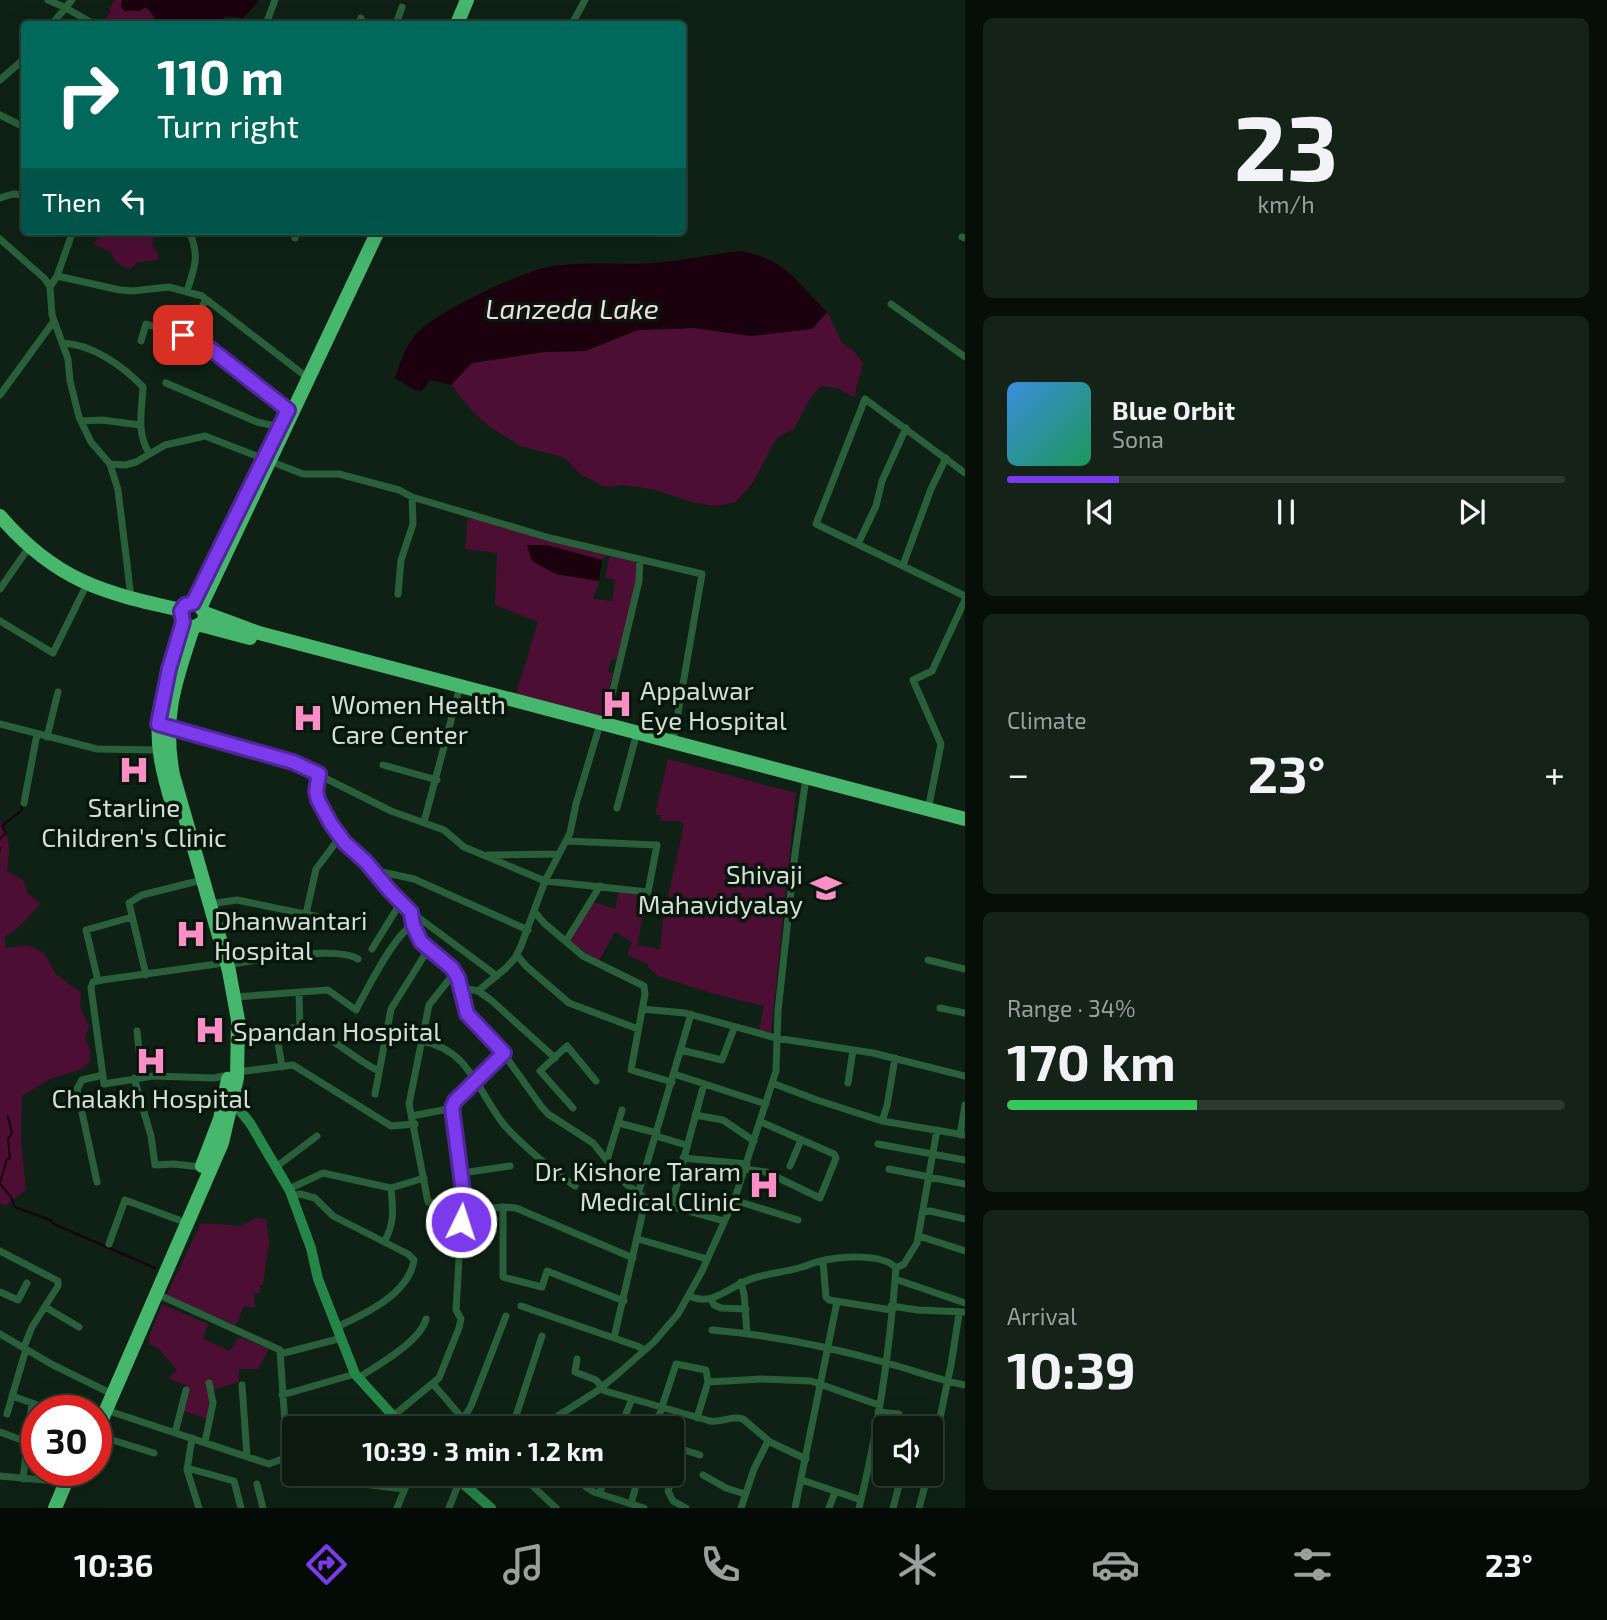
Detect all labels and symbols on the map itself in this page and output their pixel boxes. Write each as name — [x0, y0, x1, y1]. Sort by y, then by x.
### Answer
water label: Lanzeda Lake — [485, 291, 659, 325]
pin — [153, 305, 213, 365]
place label: Appalwar Eye Hospital — [640, 674, 787, 735]
hospital icon: Appalwar Eye Hospital — [600, 687, 634, 721]
place label: Women Health Care Center — [331, 688, 506, 749]
hospital icon: Women Health Care Center — [291, 701, 325, 735]
hospital icon: Starline Children's Clinic — [117, 753, 151, 787]
place label: Starline Children's Clinic — [41, 791, 227, 852]
place label: Shivaji Mahavidyalay — [638, 858, 803, 919]
school or university icon: Shivaji Mahavidyalay — [809, 871, 843, 905]
place label: Dhanwantari Hospital — [214, 904, 368, 965]
hospital icon: Dhanwantari Hospital — [174, 917, 208, 951]
hospital icon: Spandan Hospital — [193, 1013, 227, 1047]
place label: Spandan Hospital — [233, 1015, 441, 1046]
hospital icon: Chalakh Hospital — [134, 1044, 168, 1078]
place label: Chalakh Hospital — [51, 1082, 251, 1113]
place label: Dr. Kishore Taram Medical Clinic — [534, 1155, 741, 1216]
hospital icon: Dr. Kishore Taram Medical Clinic — [747, 1168, 781, 1202]
position arrow — [424, 1185, 498, 1259]
speed limit sign: 30 — [21, 1395, 112, 1486]

